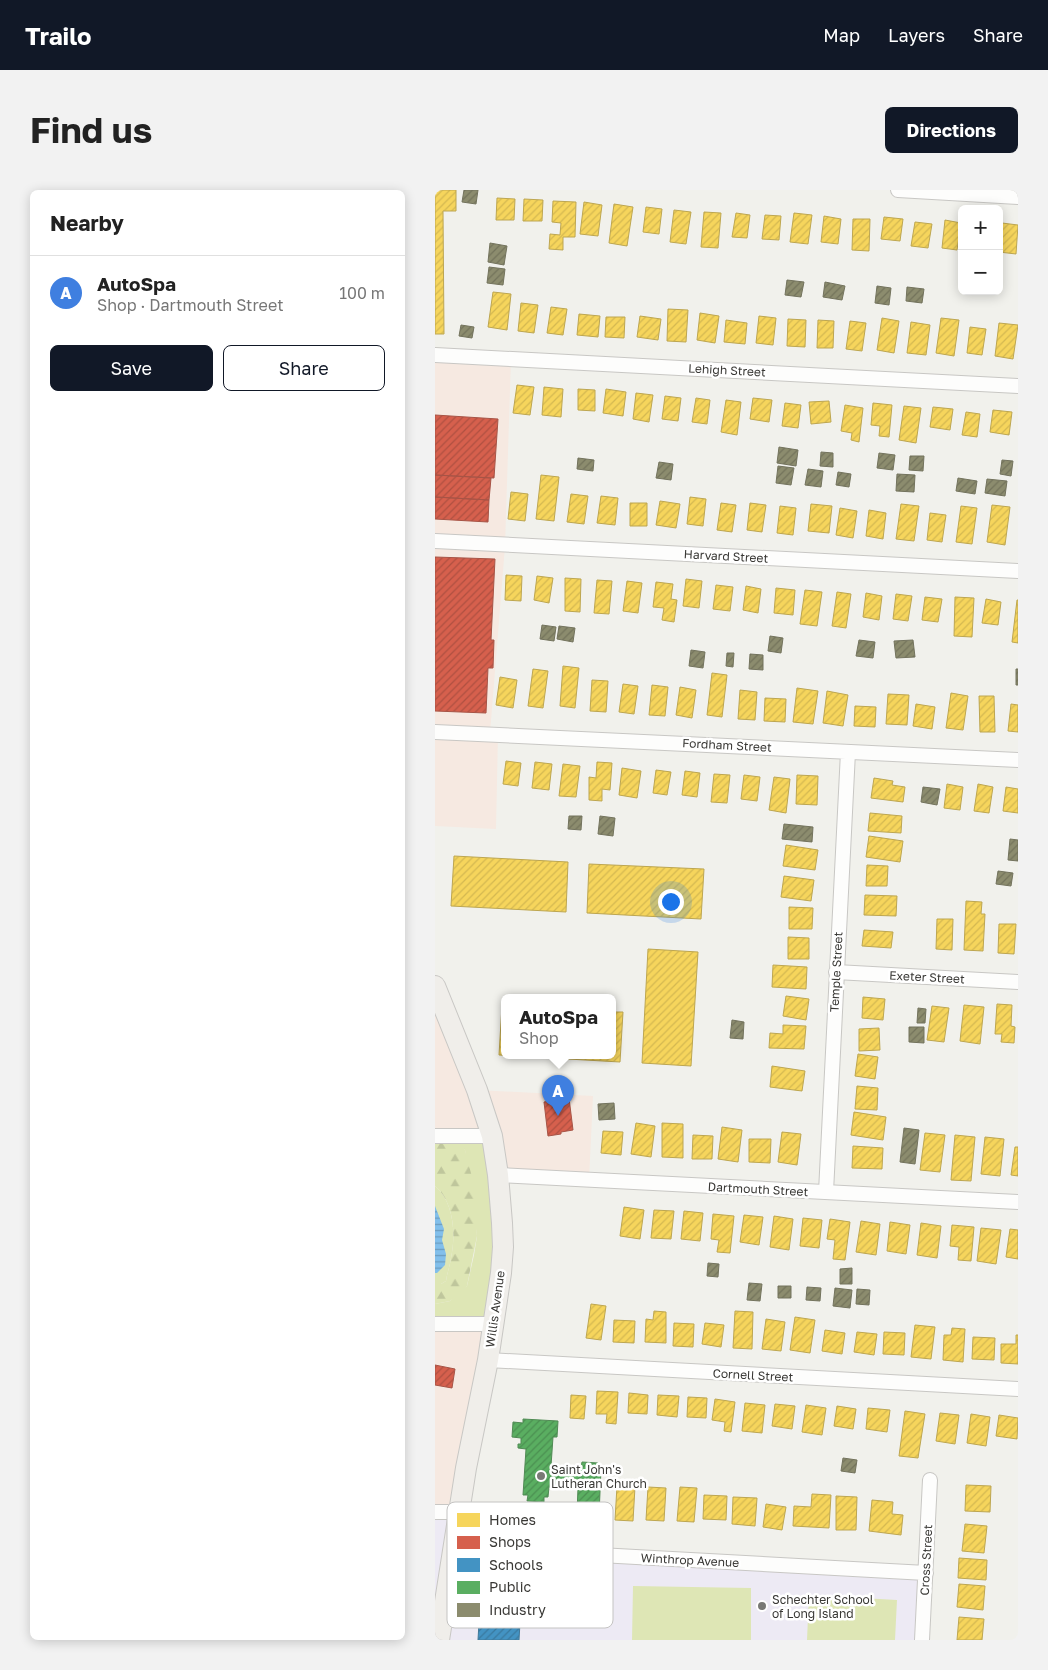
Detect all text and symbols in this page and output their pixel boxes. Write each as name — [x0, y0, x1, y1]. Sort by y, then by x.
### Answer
text: Trailo — [25, 21, 91, 50]
text: Map — [823, 24, 860, 46]
text: Layers — [888, 24, 945, 46]
text: Share — [973, 24, 1023, 46]
button: Directions — [885, 107, 1018, 153]
text: Find us — [30, 109, 152, 151]
map controls — [958, 205, 1003, 295]
button: + — [958, 205, 1003, 250]
text: Nearby — [50, 210, 124, 236]
button: − — [958, 250, 1003, 295]
text: AutoSpa — [97, 272, 176, 295]
text: A — [60, 283, 72, 303]
text: 100 m — [339, 283, 385, 303]
text: Shop · Dartmouth Street — [97, 295, 284, 315]
button: Save — [50, 345, 213, 391]
button: Share — [223, 345, 385, 391]
street label: Lehigh Street — [688, 360, 766, 380]
street label: Harvard Street — [683, 546, 769, 566]
street label: Fordham Street — [682, 735, 772, 755]
your location — [658, 889, 684, 915]
street label: Temple Street — [826, 931, 846, 1013]
street label: Exeter Street — [889, 968, 965, 986]
popup — [501, 994, 616, 1059]
text: AutoSpa — [519, 1005, 598, 1028]
text: Shop — [519, 1028, 559, 1048]
pin: A — [542, 1075, 574, 1116]
street label: Dartmouth Street — [707, 1179, 809, 1199]
street label: Willis Avenue — [482, 1270, 508, 1348]
street label: Cornell Street — [712, 1365, 794, 1385]
place label: Saint John's Lutheran Church — [551, 1462, 647, 1491]
marker: Saint John's Lutheran Church — [535, 1470, 547, 1482]
legend — [447, 1502, 613, 1628]
text: Homes — [489, 1511, 536, 1528]
street label: Cross Street — [917, 1524, 935, 1596]
text: Shops — [489, 1533, 531, 1550]
street label: Winthrop Avenue — [640, 1550, 740, 1570]
text: Schools — [489, 1556, 543, 1573]
text: Public — [489, 1578, 531, 1595]
place label: Schechter School of Long Island — [772, 1592, 874, 1621]
marker: Schechter School of Long Island — [756, 1600, 768, 1612]
text: Industry — [489, 1601, 546, 1618]

